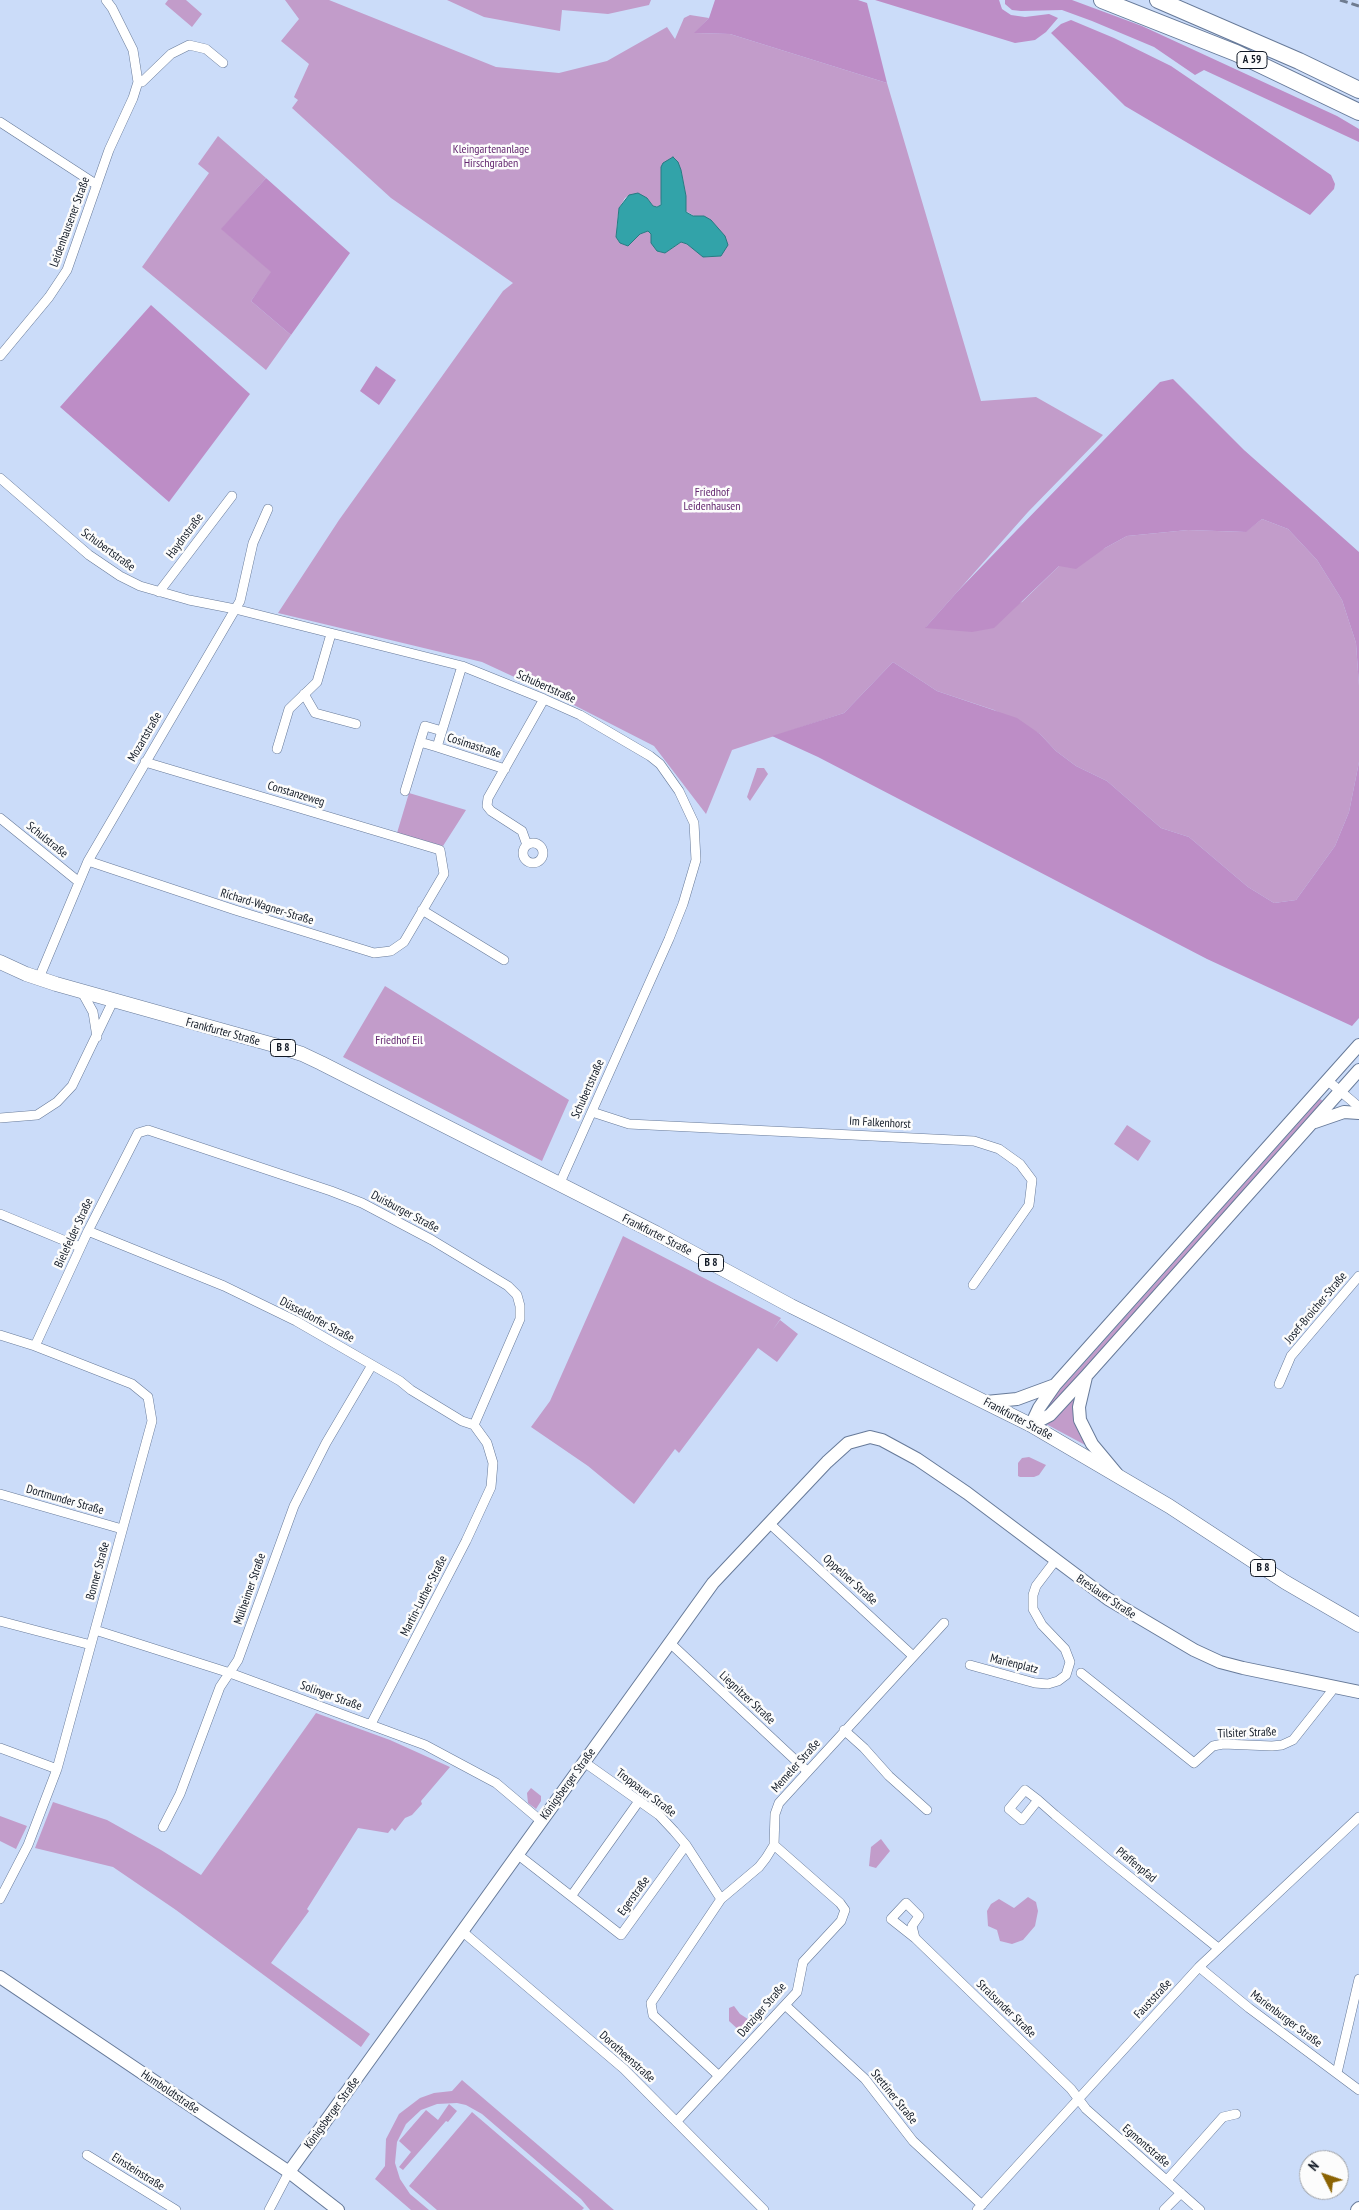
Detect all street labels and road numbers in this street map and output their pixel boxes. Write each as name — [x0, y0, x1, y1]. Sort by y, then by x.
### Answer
road number: A 59 — [1237, 52, 1267, 68]
street label: Leidenhausener Straße — [47, 175, 93, 269]
street label: Haydnstraße — [163, 511, 207, 561]
street label: Schubertstraße — [78, 526, 138, 574]
street label: Schubertstraße — [514, 668, 578, 706]
street label: Mozartstraße — [125, 710, 165, 764]
street label: Cosimastraße — [445, 731, 503, 761]
street label: Constanzeweg — [266, 778, 326, 810]
street label: Schulstraße — [23, 819, 71, 861]
street label: Richard-Wagner-Straße — [219, 886, 315, 928]
street label: Frankfurter Straße — [184, 1015, 262, 1049]
road number: B 8 — [270, 1040, 296, 1056]
street label: Schubertstraße — [569, 1057, 607, 1121]
street label: Im Falkenhorst — [849, 1114, 911, 1132]
street label: Duisburger Straße — [368, 1188, 442, 1236]
street label: Bielefelder Straße — [52, 1196, 96, 1270]
street label: Frankfurter Straße — [620, 1211, 694, 1259]
road number: B 8 — [698, 1254, 724, 1272]
street label: Josef-Broicher-Straße — [1282, 1269, 1350, 1347]
street label: Düsseldorfer Straße — [277, 1294, 357, 1346]
street label: Frankfurter Straße — [981, 1395, 1055, 1443]
street label: Dortmunder Straße — [25, 1482, 105, 1518]
street label: Bonner Straße — [83, 1540, 113, 1602]
street label: Mülheimer Straße — [231, 1551, 269, 1627]
street label: Oppelner Straße — [820, 1552, 880, 1608]
street label: Martin-Luther-Straße — [398, 1553, 450, 1639]
road number: B 8 — [1250, 1560, 1276, 1576]
street label: Breslauer Straße — [1073, 1572, 1139, 1622]
street label: Marienplatz — [988, 1651, 1040, 1677]
street label: Liegnitzer Straße — [716, 1668, 778, 1728]
street label: Solinger Straße — [298, 1678, 364, 1714]
street label: Tilsiter Straße — [1217, 1725, 1277, 1741]
street label: Memeler Straße — [768, 1737, 824, 1795]
street label: Königsberger Straße — [537, 1746, 599, 1822]
street label: Troppauer Straße — [613, 1766, 679, 1820]
street label: Pfaffenpfad — [1113, 1844, 1159, 1886]
street label: Egerstraße — [615, 1874, 653, 1918]
street label: Fauststraße — [1131, 1976, 1175, 2022]
street label: Stralsunder Straße — [973, 1977, 1039, 2041]
street label: Danziger Straße — [735, 1980, 789, 2040]
street label: Marienburger Straße — [1247, 1988, 1325, 2050]
street label: Dorotheenstraße — [596, 2028, 658, 2086]
street label: Humboldtstraße — [138, 2067, 202, 2117]
street label: Stettiner Straße — [868, 2067, 920, 2127]
street label: Königsberger Straße — [301, 2075, 363, 2151]
street label: Egmontstraße — [1119, 2121, 1173, 2171]
street label: Einsteinstraße — [109, 2150, 167, 2194]

